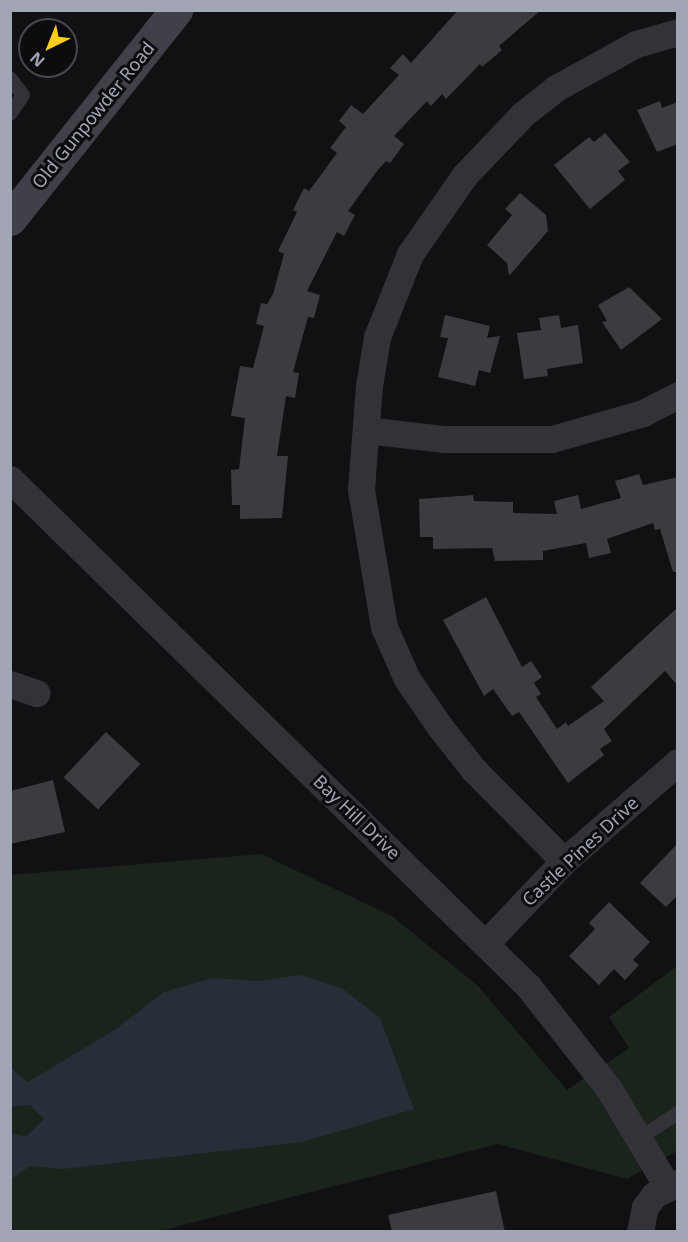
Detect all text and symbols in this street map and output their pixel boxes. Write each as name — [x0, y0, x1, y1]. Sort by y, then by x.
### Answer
north arrow — [18, 18, 78, 78]
street label: Old Gunpowder Road — [27, 37, 159, 193]
text: N — [25, 47, 49, 72]
street label: Bay Hill Drive — [309, 770, 405, 864]
street label: Castle Pines Drive — [518, 792, 642, 910]

